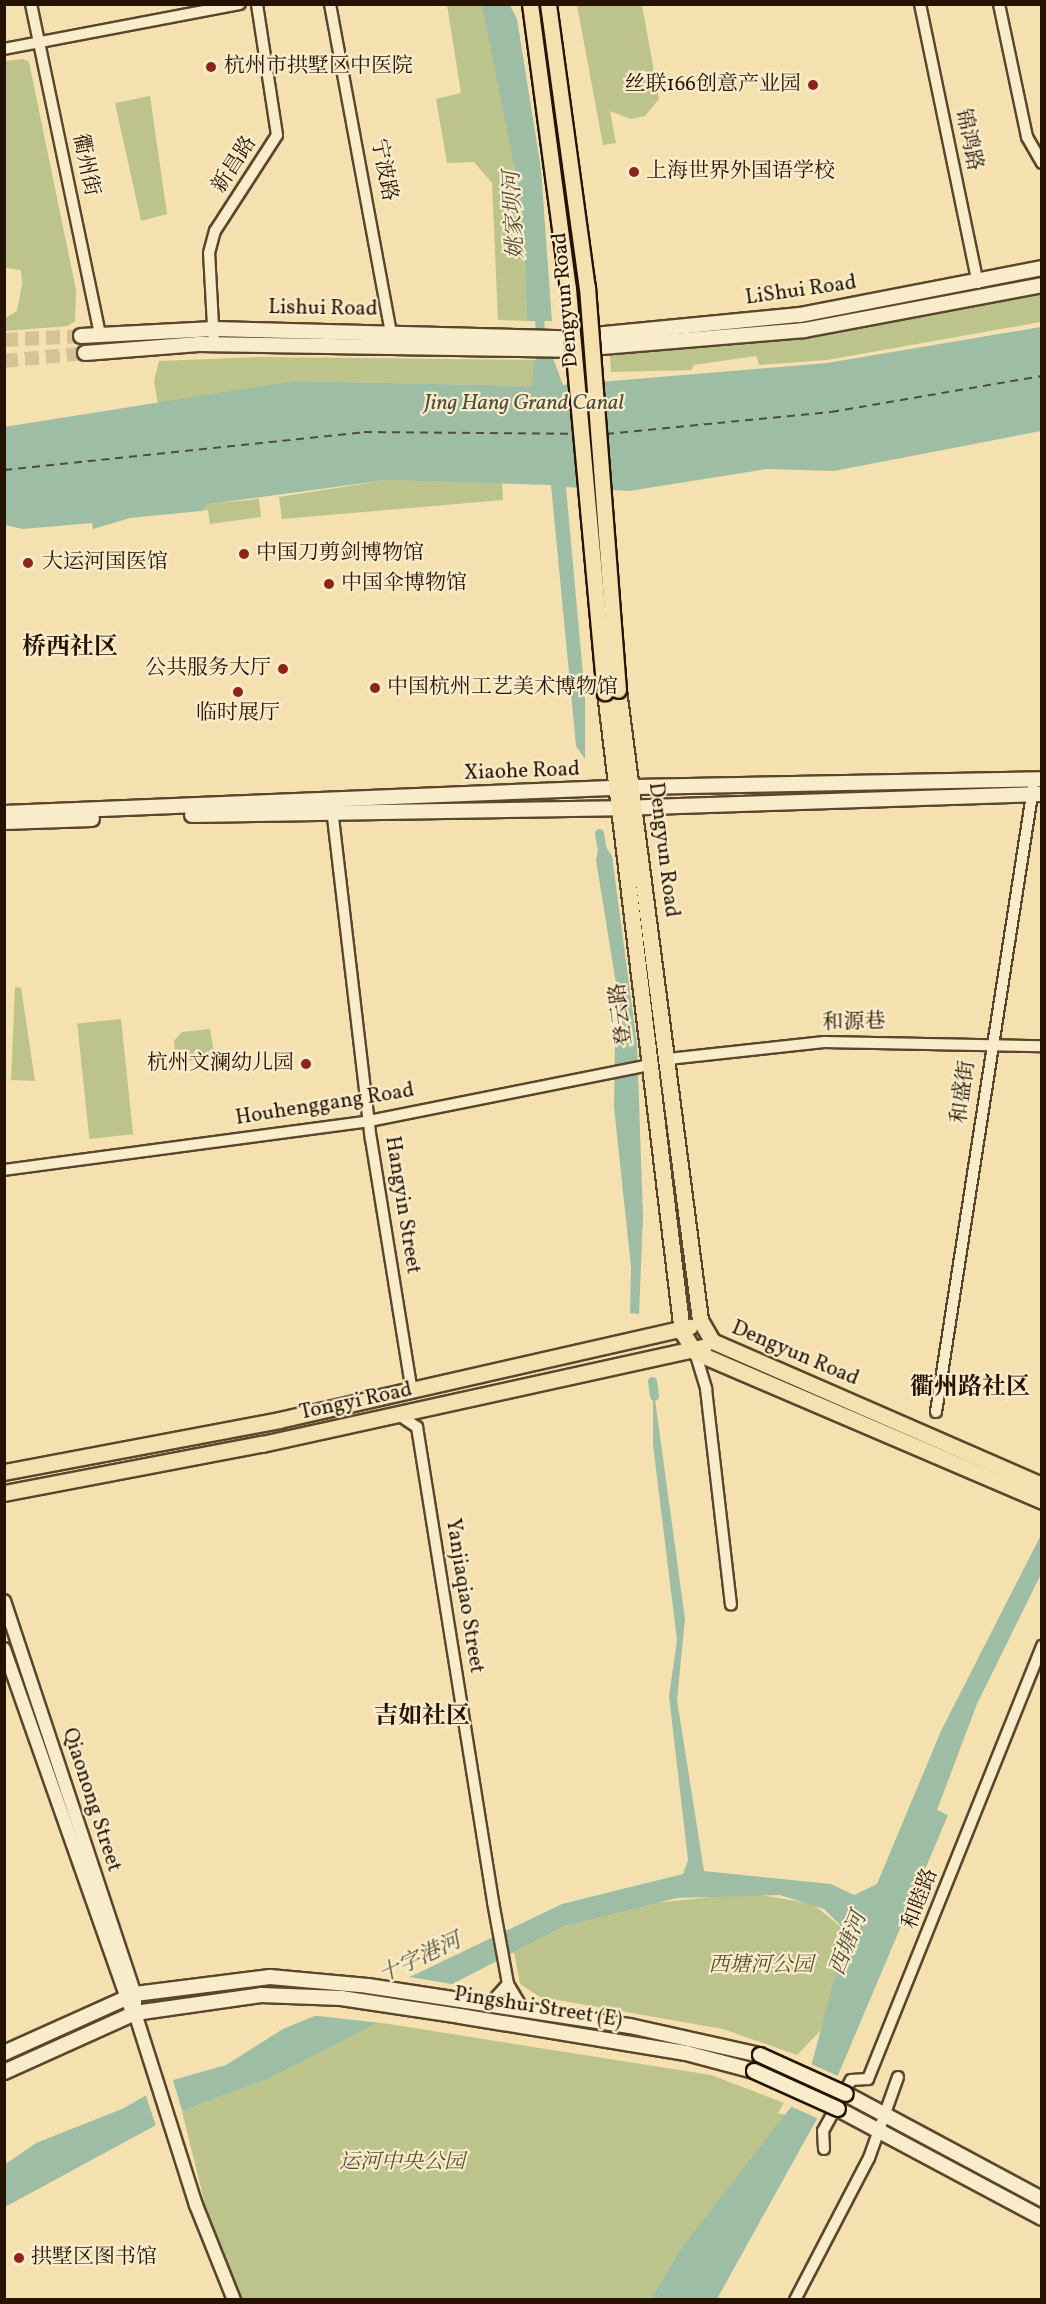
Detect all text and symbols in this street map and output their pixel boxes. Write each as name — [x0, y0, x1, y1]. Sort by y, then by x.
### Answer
place label: 杭州市拱墅区中医院 — [224, 54, 413, 80]
marker: 杭州市拱墅区中医院 — [202, 58, 220, 76]
place label: 丝联166创意产业园 — [625, 72, 801, 98]
marker: 丝联166创意产业园 — [806, 78, 820, 92]
street label: 锦鸿路 — [949, 107, 987, 173]
street label: 衢州街 — [66, 132, 104, 198]
street label: 新昌路 — [207, 132, 263, 198]
street label: 宁波路 — [365, 137, 401, 203]
place label: 上海世界外国语学校 — [646, 159, 835, 185]
marker: 上海世界外国语学校 — [627, 165, 641, 179]
water label: 姚家坝河 — [500, 170, 530, 260]
street label: Dengyun Road — [548, 231, 584, 369]
street label: LiShui Road — [744, 271, 858, 311]
street label: Lishui Road — [268, 295, 378, 323]
water label: Jing Hang Grand Canal — [424, 391, 624, 417]
place label: 中国刀剪剑博物馆 — [256, 541, 424, 567]
marker: 中国刀剪剑博物馆 — [237, 547, 251, 561]
place label: 大运河国医馆 — [42, 550, 168, 576]
marker: 大运河国医馆 — [19, 554, 37, 572]
place label: 中国伞博物馆 — [341, 571, 467, 597]
marker: 中国伞博物馆 — [322, 577, 336, 591]
district label: 桥西社区 — [22, 635, 118, 663]
place label: 公共服务大厅 — [145, 656, 271, 682]
marker: 公共服务大厅 — [276, 662, 290, 676]
place label: 中国杭州工艺美术博物馆 — [387, 675, 618, 701]
marker: 中国杭州工艺美术博物馆 — [368, 681, 382, 695]
marker: 临时展厅 — [231, 685, 245, 699]
place label: 临时展厅 — [196, 701, 280, 727]
street label: Xiaohe Road — [464, 757, 580, 787]
street label: Dengyun Road — [642, 781, 684, 919]
street label: 登云路 — [606, 981, 638, 1047]
street label: 和源巷 — [822, 1010, 886, 1036]
place label: 杭州文澜幼儿园 — [147, 1051, 294, 1077]
marker: 杭州文澜幼儿园 — [299, 1057, 313, 1071]
street label: 和盛街 — [947, 1059, 981, 1125]
street label: Houhenggang Road — [234, 1078, 416, 1132]
street label: Hangyin Street — [379, 1134, 425, 1276]
street label: Dengyun Road — [728, 1316, 862, 1392]
district label: 衢州路社区 — [910, 1375, 1030, 1403]
street label: Tongyi Road — [297, 1378, 415, 1426]
street label: Yanjiaqiao Street — [439, 1517, 489, 1675]
district label: 吉如社区 — [374, 1704, 470, 1732]
street label: Qiaonong Street — [56, 1725, 126, 1875]
street label: 和睦路 — [898, 1865, 944, 1933]
water label: 西塘河 — [825, 1908, 873, 1980]
water label: 十字港河 — [375, 1928, 465, 1990]
park label: 西塘河公园 — [709, 1953, 813, 1979]
street label: Pingshui Street (E) — [452, 1982, 624, 2034]
park label: 运河中央公园 — [339, 2150, 465, 2176]
place label: 拱墅区图书馆 — [31, 2245, 157, 2271]
marker: 拱墅区图书馆 — [12, 2251, 26, 2265]

